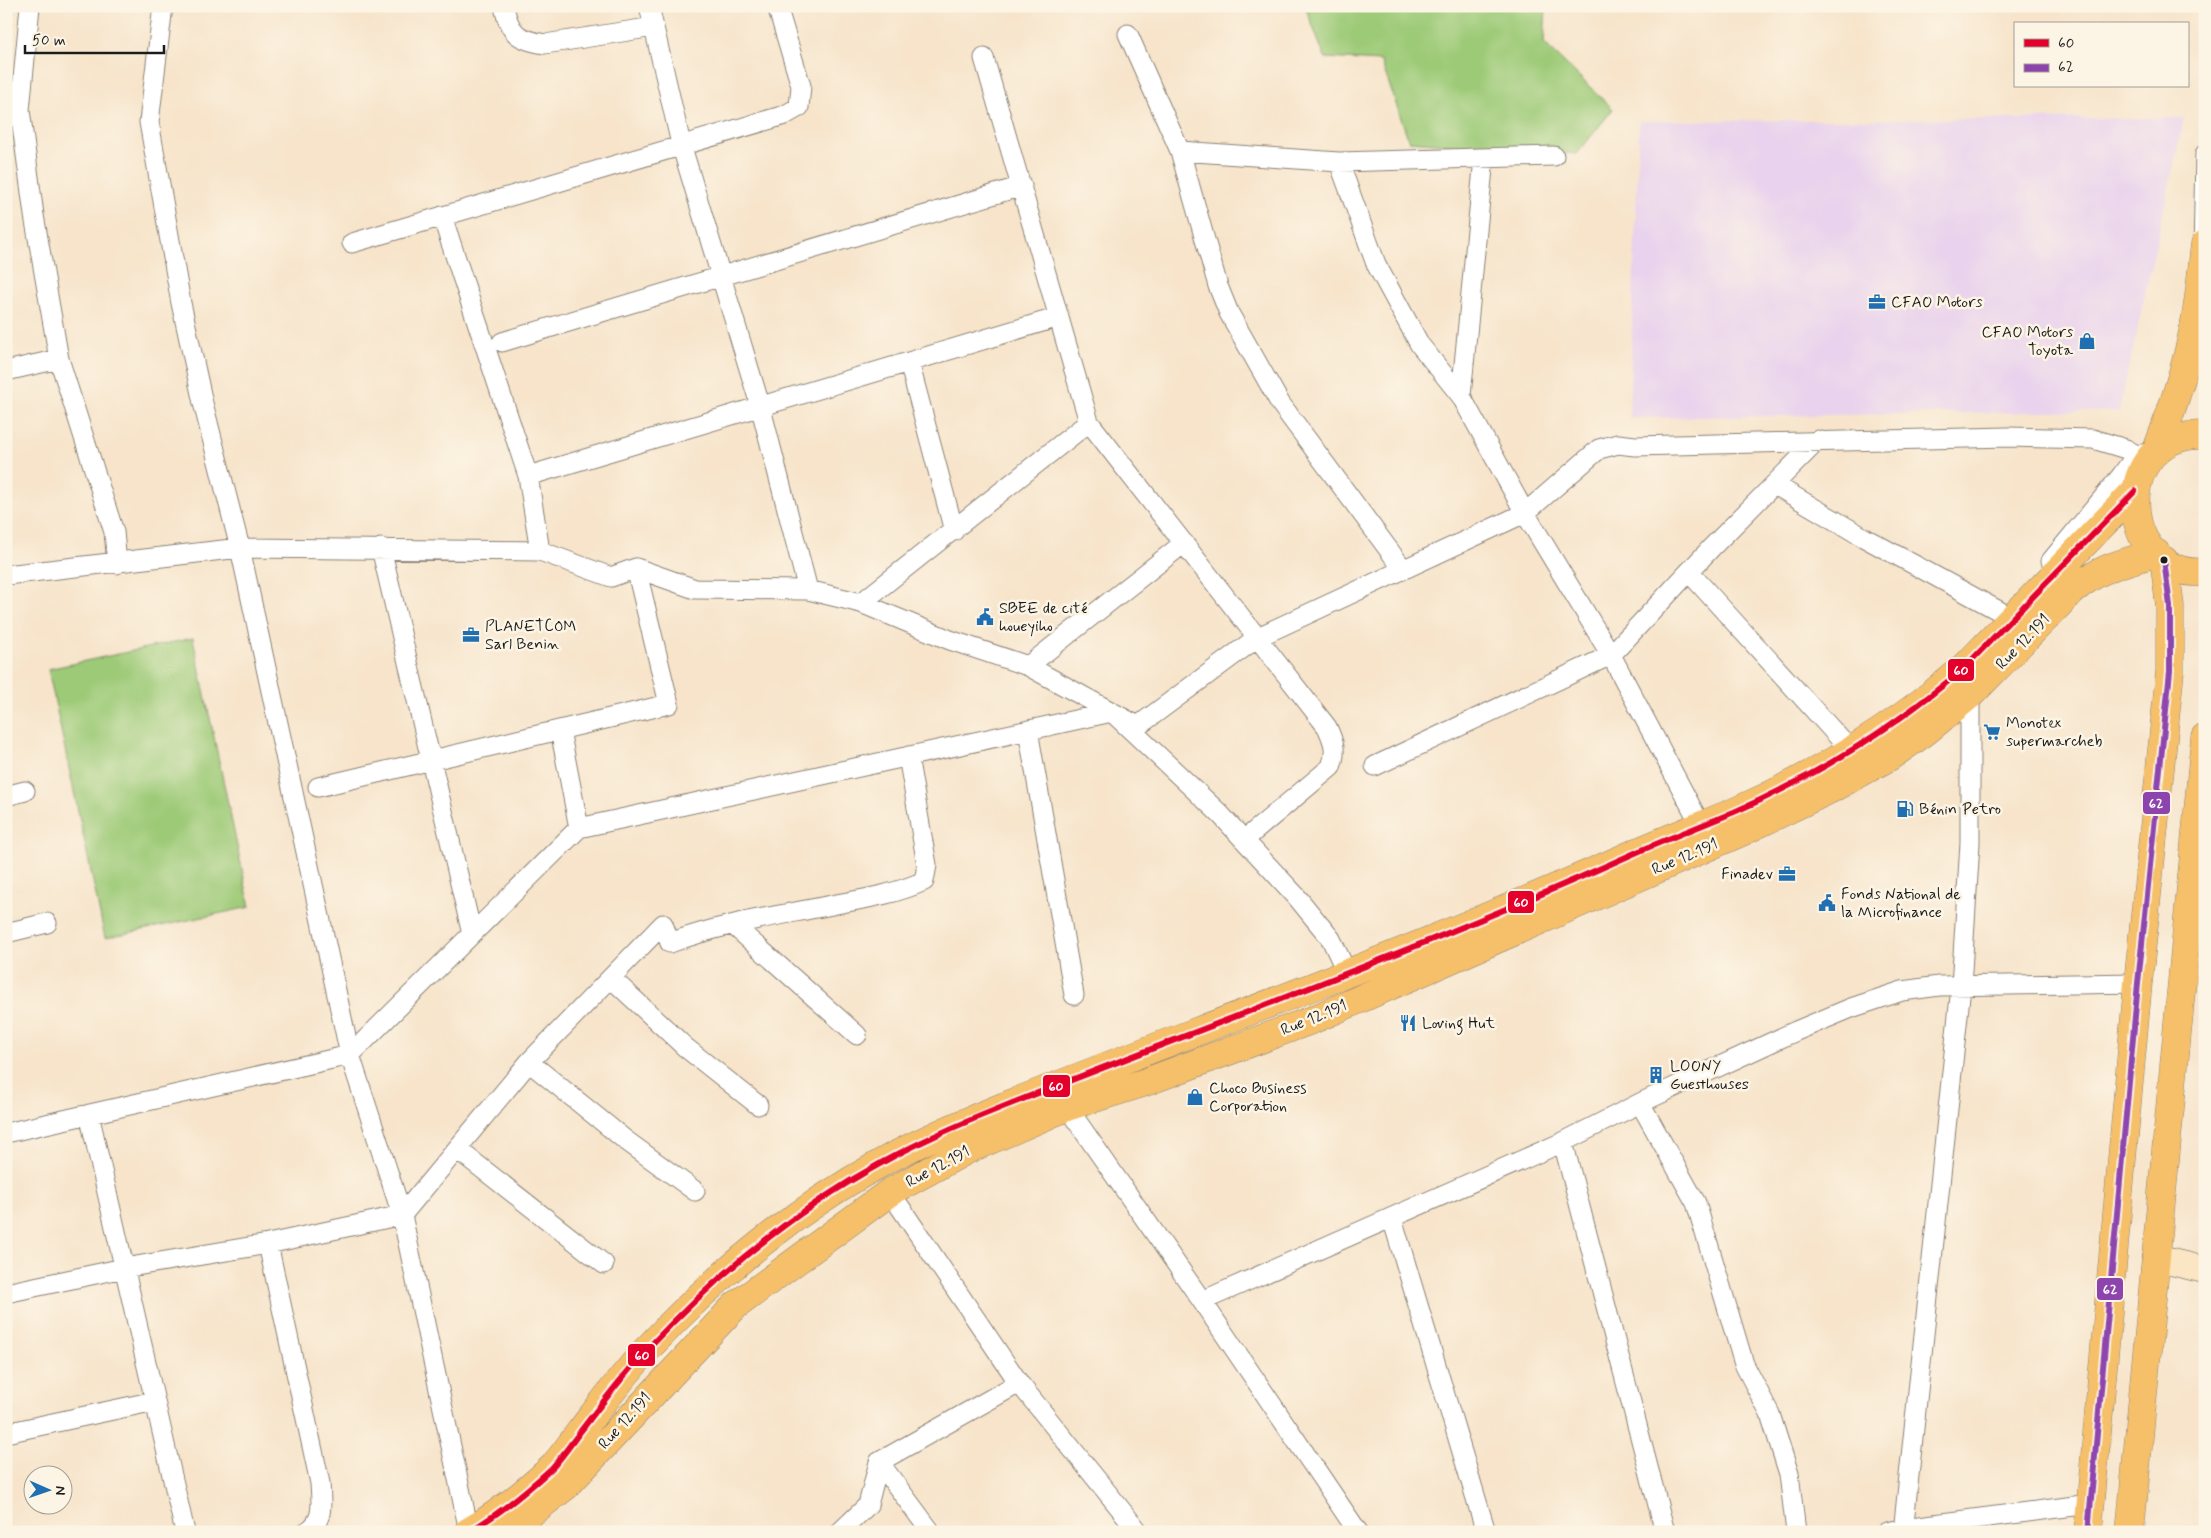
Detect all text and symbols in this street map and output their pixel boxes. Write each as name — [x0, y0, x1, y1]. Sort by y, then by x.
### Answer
scale bar — [25, 22, 164, 54]
legend — [2014, 22, 2188, 88]
text: 50 m — [32, 31, 66, 51]
text: 60 — [2058, 34, 2074, 54]
text: 62 — [2058, 58, 2074, 78]
office icon: CFAO Motors — [1867, 292, 1887, 312]
place label: CFAO Motors — [1891, 292, 1983, 313]
place label: CFAO Motors Toyota — [1981, 322, 2073, 361]
shop icon: CFAO Motors Toyota — [2077, 331, 2097, 351]
unlabelled marker — [2159, 555, 2169, 565]
place label: SBEE de cité houeyiho — [999, 598, 1087, 637]
public building icon: SBEE de cité houeyiho — [975, 607, 995, 627]
street label: Rue 12.191 — [1991, 610, 2055, 674]
place label: PLANETCOM Sarl Benin — [485, 616, 577, 655]
office icon: PLANETCOM Sarl Benin — [461, 625, 481, 645]
line badge: 60 — [1947, 658, 1975, 682]
text: 60 — [1953, 662, 1969, 680]
place label: Monotex supermarcheb — [2006, 713, 2102, 752]
supermarket icon: Monotex supermarcheb — [1982, 722, 2002, 742]
line badge: 62 — [2142, 791, 2171, 815]
text: 62 — [2149, 795, 2163, 813]
fuel station icon: Bénin Petro — [1895, 799, 1915, 819]
place label: Bénin Petro — [1919, 799, 2001, 820]
street label: Rue 12.191 — [1649, 834, 1721, 880]
place label: Finadev — [1721, 864, 1774, 885]
office icon: Finadev — [1777, 864, 1797, 884]
place label: Fonds National de la Microfinance — [1841, 884, 1961, 923]
line badge: 60 — [1507, 890, 1535, 914]
public building icon: Fonds National de la Microfinance — [1817, 893, 1837, 913]
text: 60 — [1513, 894, 1529, 912]
street label: Rue 12.191 — [1278, 995, 1350, 1041]
restaurant icon: Loving Hut — [1398, 1013, 1418, 1033]
place label: Loving Hut — [1422, 1013, 1495, 1035]
place label: LOONY Guesthouses — [1670, 1056, 1749, 1095]
building icon: LOONY Guesthouses — [1646, 1065, 1666, 1085]
line badge: 60 — [1042, 1074, 1071, 1098]
text: 60 — [1048, 1078, 1064, 1096]
place label: Choco Business Corporation — [1209, 1078, 1307, 1117]
shop icon: Choco Business Corporation — [1185, 1087, 1205, 1107]
street label: Rue 12.191 — [902, 1141, 974, 1193]
line badge: 62 — [2096, 1277, 2124, 1301]
text: 62 — [2103, 1281, 2117, 1299]
line badge: 60 — [627, 1343, 656, 1367]
text: 60 — [634, 1347, 650, 1365]
street label: Rue 12.191 — [594, 1388, 656, 1454]
north arrow — [22, 1466, 72, 1516]
text: N — [51, 1485, 69, 1495]

